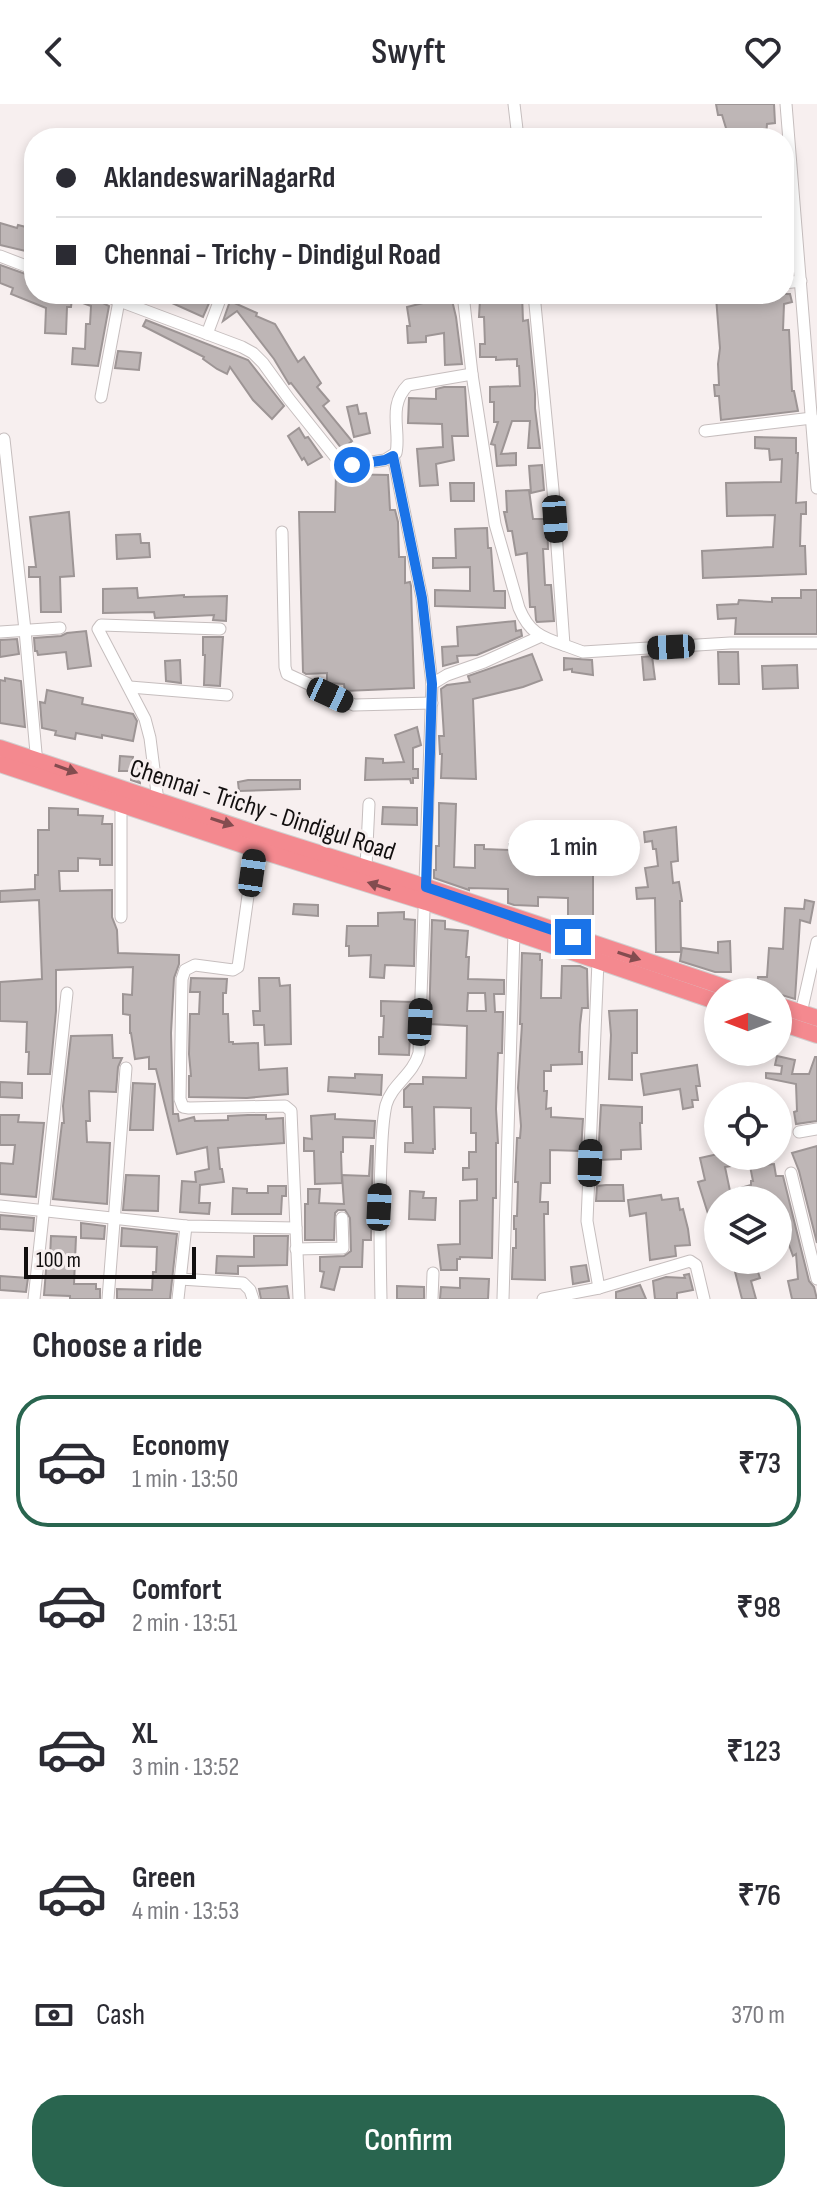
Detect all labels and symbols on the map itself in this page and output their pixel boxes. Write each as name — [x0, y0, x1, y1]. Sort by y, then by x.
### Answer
route start — [334, 447, 370, 483]
car — [541, 494, 569, 544]
car — [646, 634, 696, 660]
car — [303, 674, 357, 716]
street label: Chennai - Trichy - Dindigul Road — [126, 753, 399, 868]
one-way arrow — [54, 764, 78, 776]
one-way arrow — [210, 816, 234, 829]
callout: 1 min — [507, 821, 639, 877]
car — [237, 848, 267, 898]
one-way arrow — [367, 880, 391, 892]
route end — [555, 919, 591, 955]
one-way arrow — [617, 950, 641, 962]
north arrow — [704, 978, 792, 1066]
car — [407, 997, 433, 1047]
car — [577, 1139, 603, 1187]
car — [366, 1182, 392, 1232]
scale bar — [24, 1243, 196, 1279]

